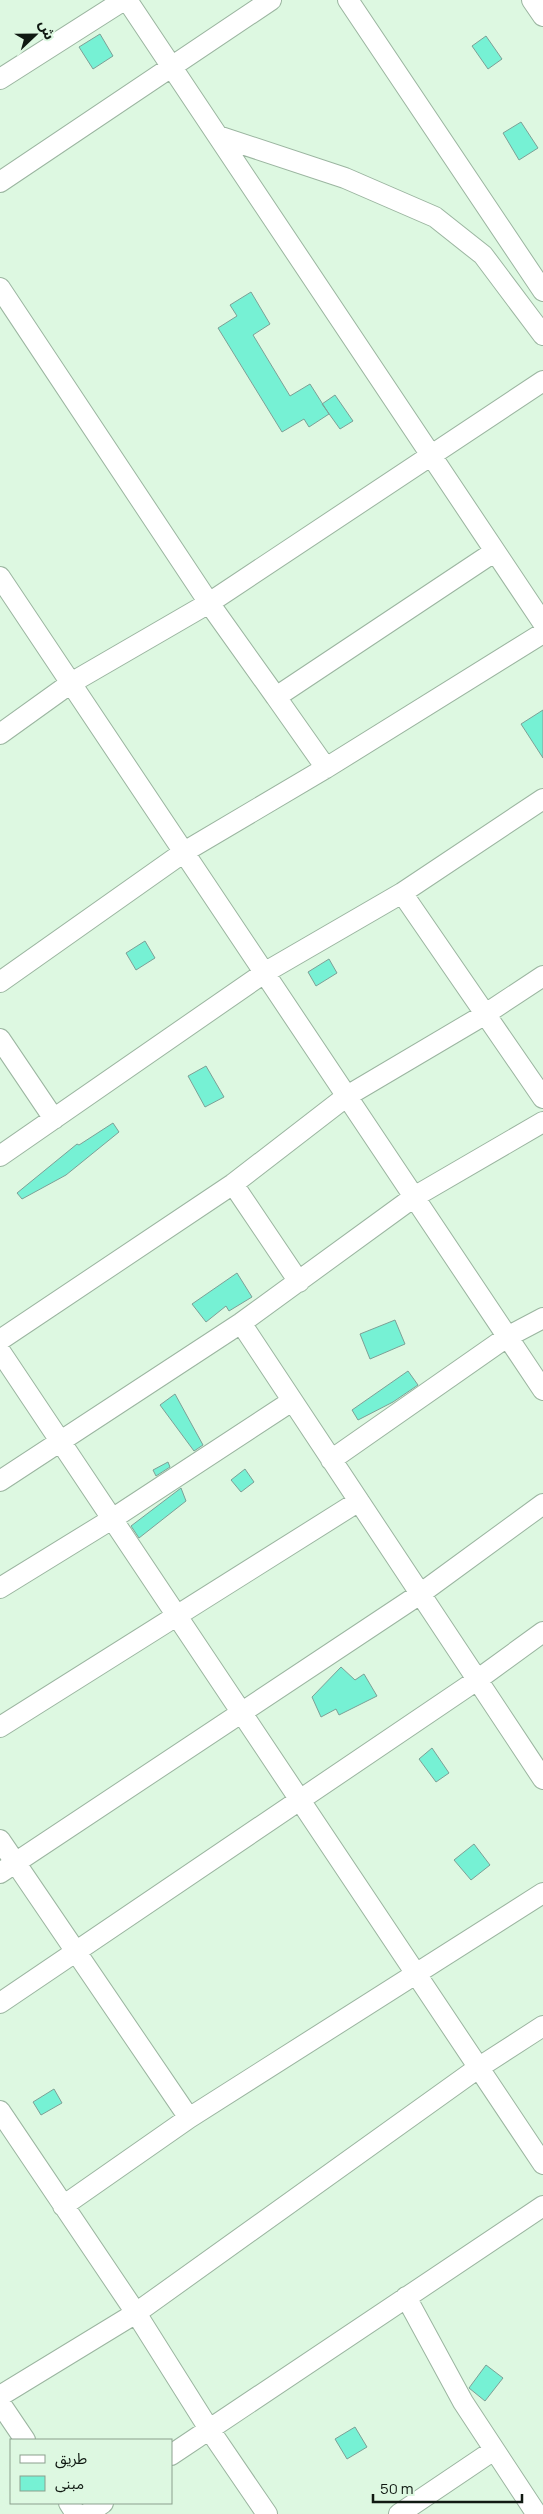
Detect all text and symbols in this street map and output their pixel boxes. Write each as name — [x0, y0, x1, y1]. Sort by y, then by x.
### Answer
north arrow — [10, 10, 60, 60]
text: ش — [35, 17, 60, 42]
legend — [10, 2439, 172, 2504]
text: طريق — [55, 2448, 87, 2469]
scale bar — [373, 2472, 522, 2504]
text: مبنى — [55, 2473, 84, 2494]
text: 50 m — [380, 2478, 414, 2499]

